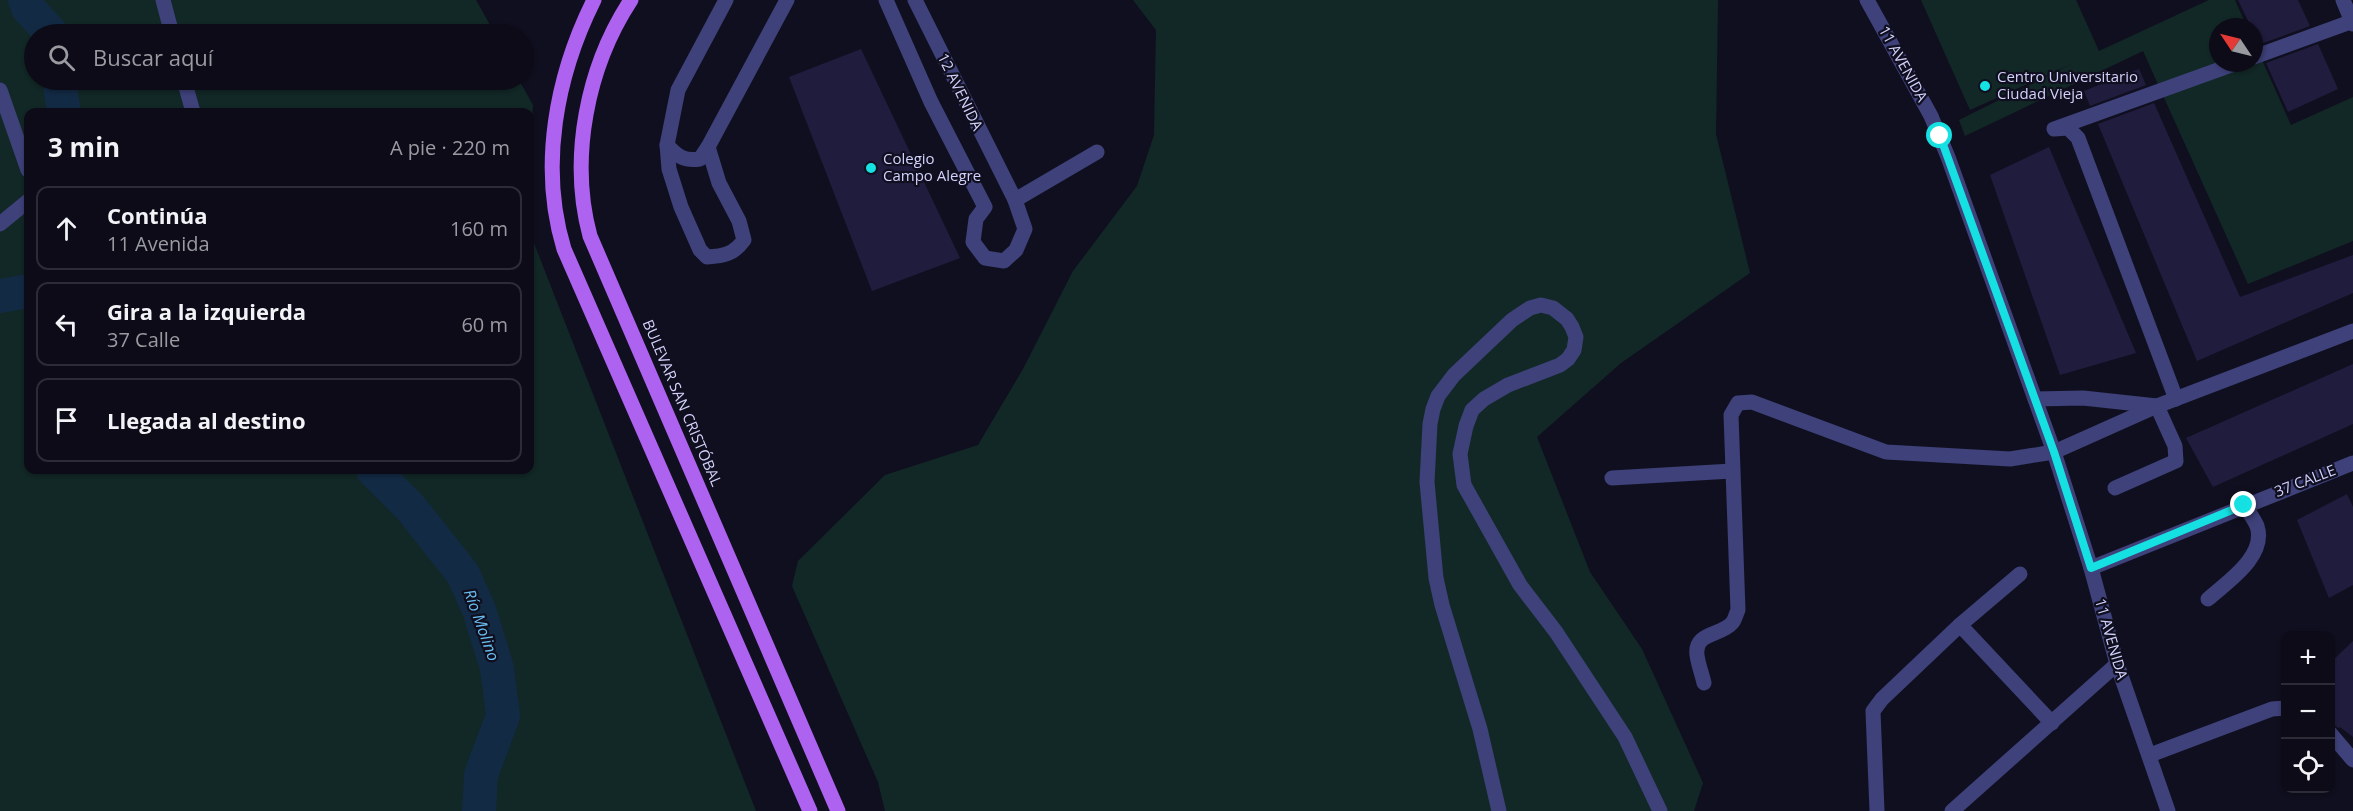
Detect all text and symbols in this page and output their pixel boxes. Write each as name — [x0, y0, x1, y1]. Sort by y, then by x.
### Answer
north arrow — [2209, 18, 2263, 72]
street label: 11 AVENIDA — [1875, 22, 1933, 105]
search box — [24, 24, 534, 90]
icon: search — [45, 41, 78, 74]
text: Buscar aquí — [93, 42, 213, 72]
street label: 12 AVENIDA — [934, 50, 988, 134]
place label: Centro Universitario Ciudad Vieja — [1997, 66, 2138, 103]
marker: Centro Universitario Ciudad Vieja — [1978, 79, 1992, 93]
route start — [1926, 122, 1952, 148]
text: 3 min — [48, 129, 120, 165]
text: A pie · 220 m — [390, 134, 510, 161]
place label: Colegio Campo Alegre — [883, 148, 981, 185]
marker: Colegio Campo Alegre — [864, 161, 878, 175]
text: Continúa — [107, 200, 208, 230]
icon: ahead — [50, 212, 83, 245]
text: 160 m — [450, 215, 508, 242]
text: 11 Avenida — [107, 230, 210, 257]
text: Gira a la izquierda — [107, 296, 306, 326]
icon: left — [50, 308, 83, 341]
text: 60 m — [461, 311, 508, 338]
street label: BULEVAR SAN CRISTÓBAL — [639, 316, 727, 489]
text: 37 Calle — [107, 326, 180, 353]
icon: arrive — [50, 404, 83, 437]
text: Llegada al destino — [107, 405, 306, 435]
street label: 37 CALLE — [2271, 459, 2338, 501]
route end — [2230, 491, 2256, 517]
water label: Río Molino — [459, 586, 505, 664]
street label: 11 AVENIDA — [2091, 596, 2133, 682]
map controls — [2281, 631, 2335, 793]
button: + — [2281, 631, 2335, 685]
button: − — [2281, 685, 2335, 739]
button: locate — [2281, 739, 2335, 793]

